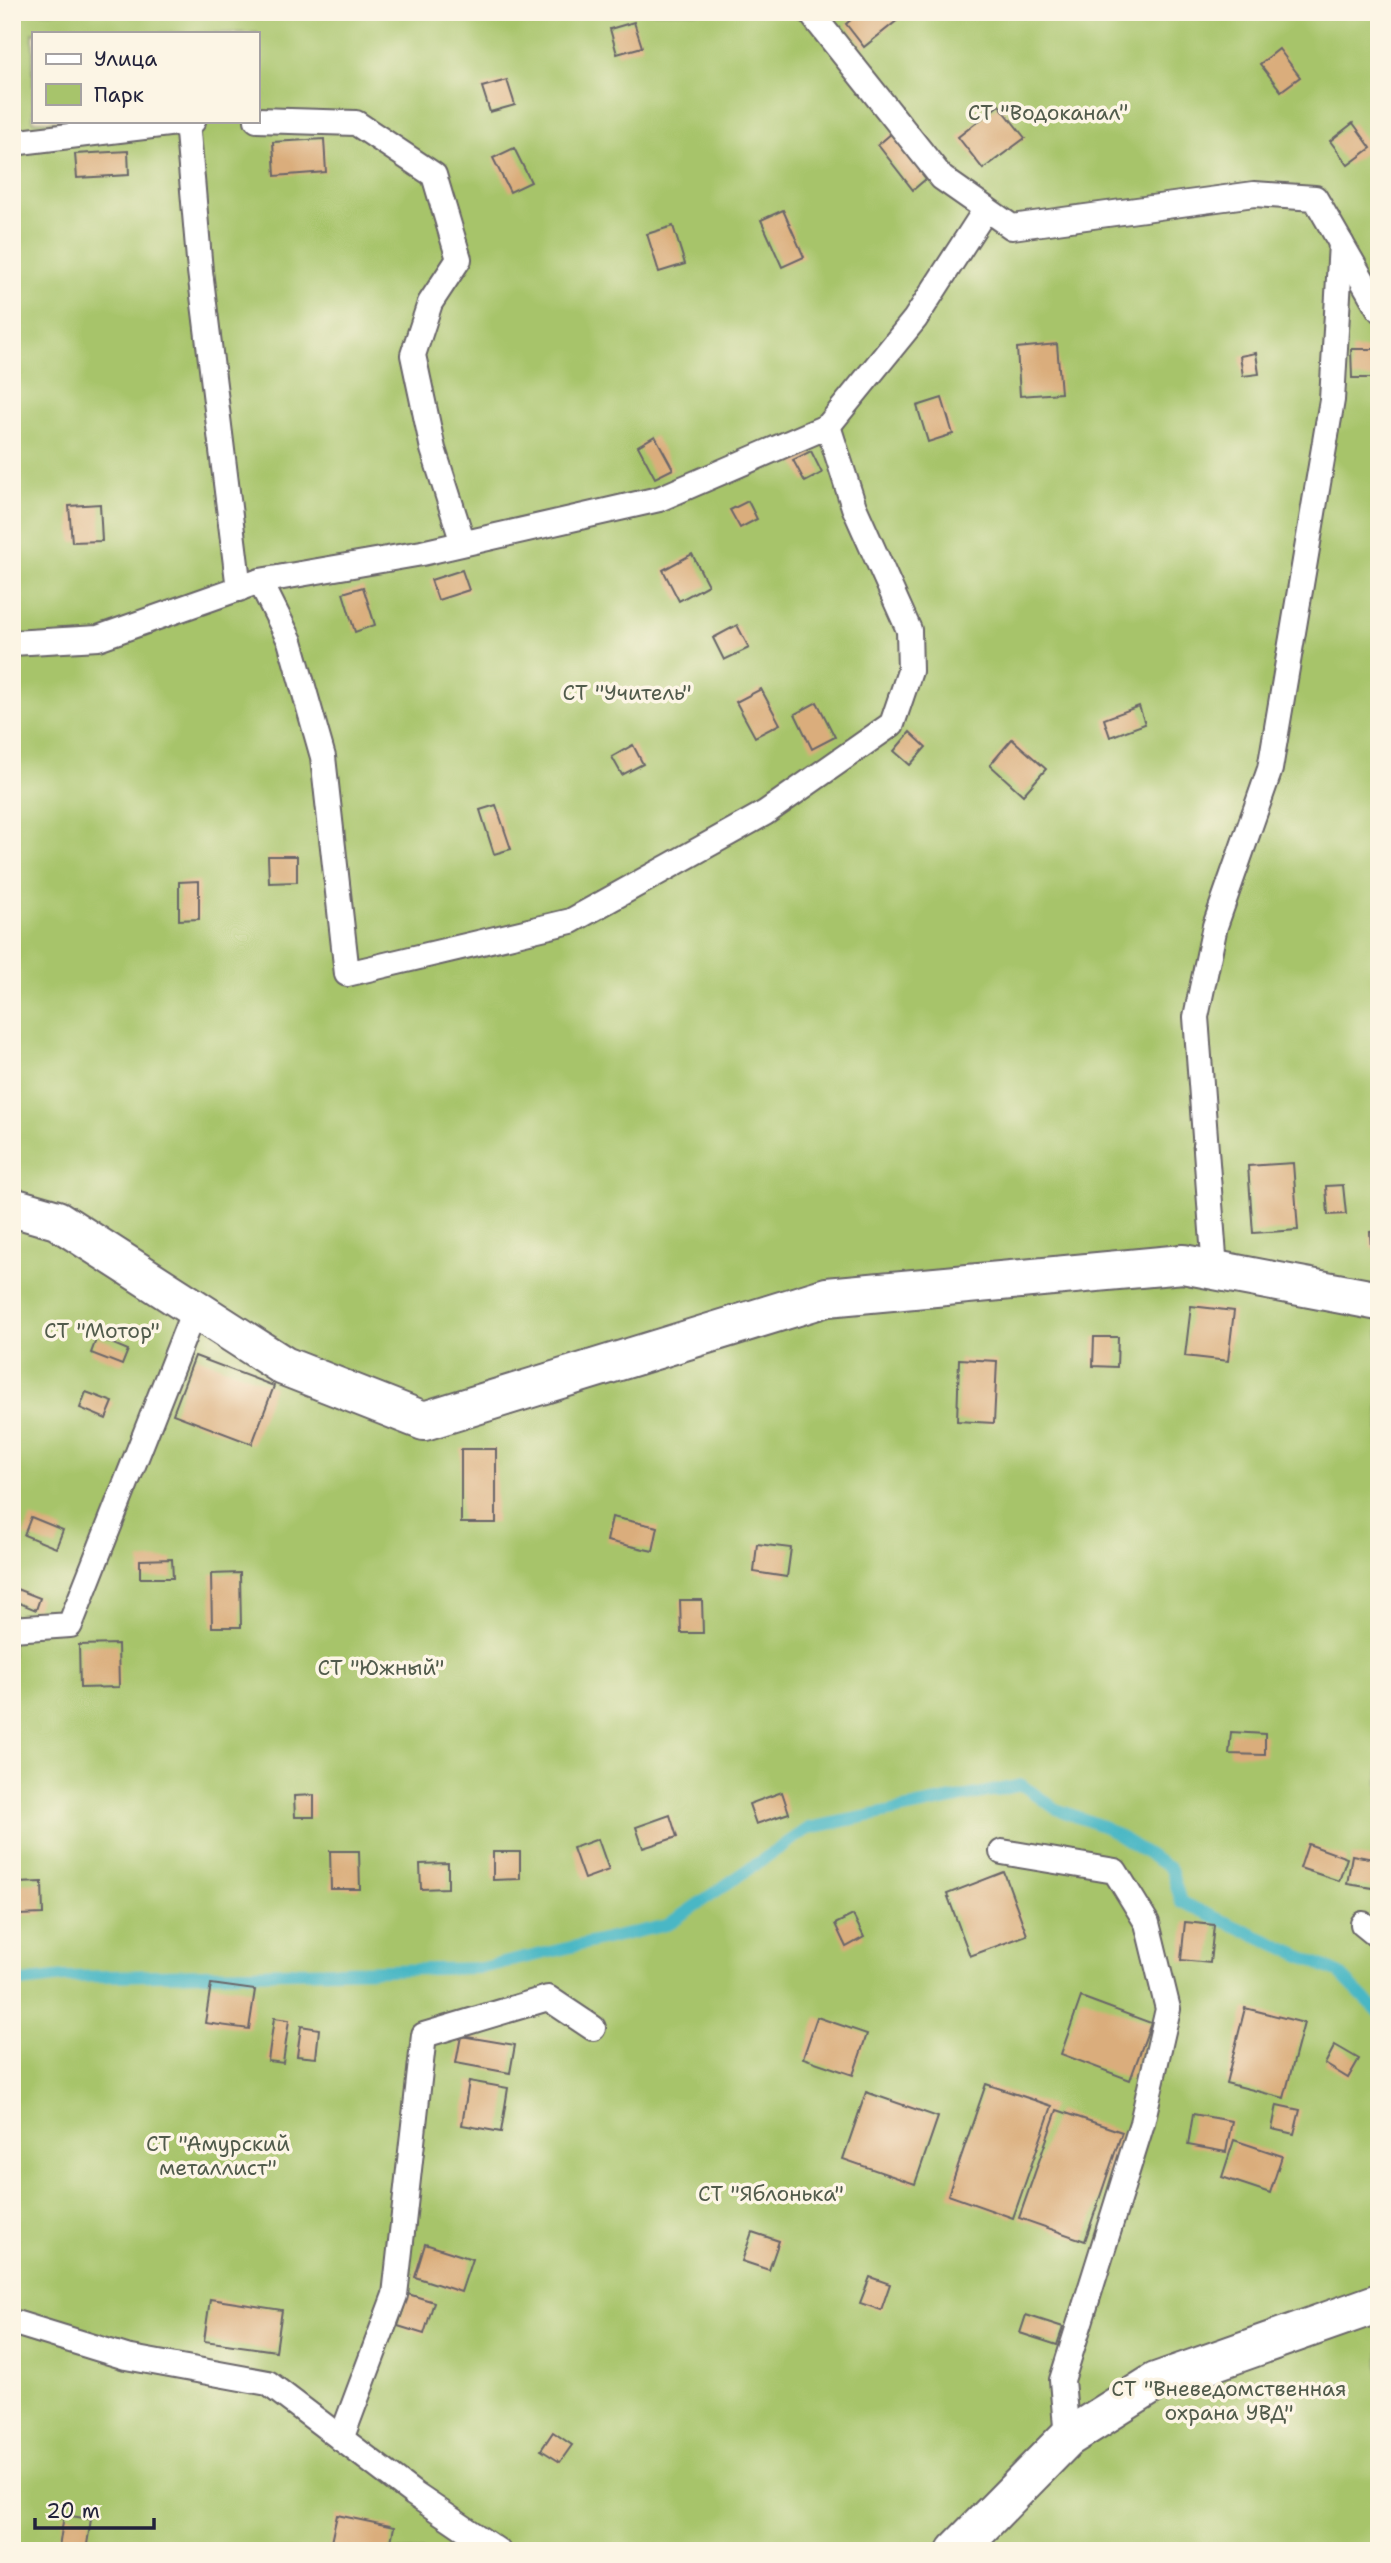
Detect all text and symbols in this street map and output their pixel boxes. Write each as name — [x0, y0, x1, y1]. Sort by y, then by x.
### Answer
legend — [32, 32, 259, 122]
text: Улица — [94, 45, 157, 73]
text: Парк — [94, 81, 144, 109]
park label: СТ "Водоканал" — [968, 99, 1128, 127]
park label: СТ "Учитель" — [562, 679, 692, 707]
park label: СТ "Мотор" — [44, 1317, 160, 1345]
park label: СТ "Южный" — [318, 1654, 444, 1682]
park label: СТ "Амурский металлист" — [146, 2130, 290, 2182]
park label: СТ "Яблонька" — [698, 2180, 844, 2208]
park label: СТ "Вневедомственная охрана УВД" — [1111, 2375, 1347, 2427]
scale bar — [35, 2486, 154, 2530]
text: 20 m — [46, 2497, 100, 2525]

